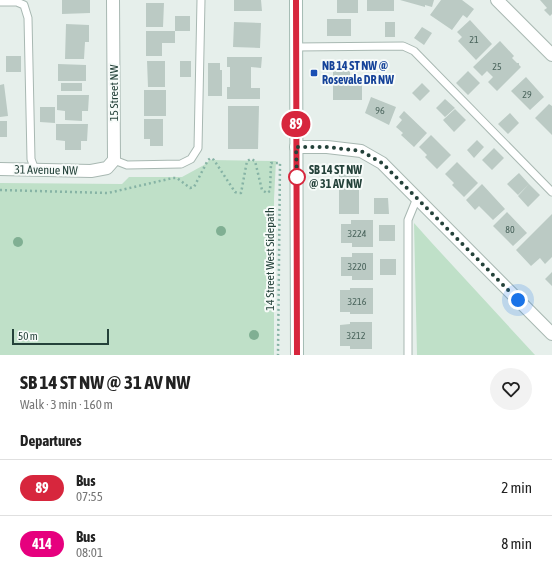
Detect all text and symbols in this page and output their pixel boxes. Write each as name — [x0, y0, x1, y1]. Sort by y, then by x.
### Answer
house number: 21 — [469, 34, 479, 45]
place label: NB 14 ST NW @ Rosevale DR NW — [322, 59, 394, 87]
house number: 25 — [492, 61, 502, 72]
street label: 15 Street NW — [107, 64, 121, 121]
marker: NB 14 ST NW @ Rosevale DR NW — [309, 68, 319, 78]
house number: 29 — [522, 89, 532, 100]
house number: 96 — [375, 105, 385, 116]
line badge: 89 — [278, 111, 314, 137]
text: 89 — [289, 116, 303, 132]
street label: 31 Avenue NW — [14, 162, 78, 178]
place label: SB 14 ST NW @ 31 AV NW — [309, 163, 362, 191]
marker: SB 14 ST NW @ 31 AV NW — [288, 168, 306, 186]
street label: 14 Street West Sidepath — [263, 207, 277, 311]
house number: 80 — [505, 224, 515, 235]
house number: 3224 — [348, 228, 367, 239]
house number: 3220 — [348, 261, 367, 272]
your location — [508, 290, 528, 310]
house number: 3216 — [348, 296, 367, 307]
scale bar — [12, 327, 109, 346]
text: 50 m — [18, 330, 38, 342]
house number: 3212 — [347, 330, 366, 341]
button: heart — [490, 368, 532, 410]
text: SB 14 ST NW @ 31 AV NW — [20, 371, 190, 393]
text: Walk · 3 min · 160 m — [20, 397, 113, 412]
text: Departures — [20, 432, 82, 449]
text: Bus — [76, 472, 96, 489]
text: 2 min — [501, 479, 532, 496]
text: 89 — [35, 480, 49, 496]
text: 07:55 — [76, 489, 103, 504]
text: Bus — [76, 528, 96, 545]
text: 8 min — [501, 535, 532, 552]
text: 414 — [32, 536, 52, 552]
text: 08:01 — [76, 545, 103, 560]

